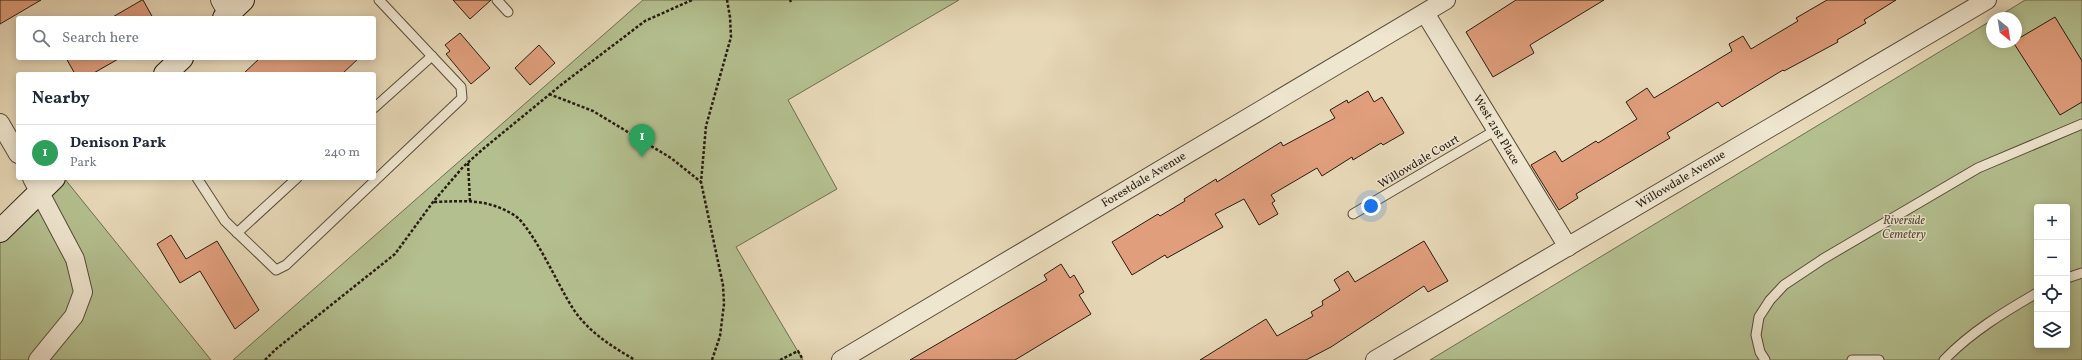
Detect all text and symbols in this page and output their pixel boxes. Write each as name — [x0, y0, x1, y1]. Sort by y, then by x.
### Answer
north arrow — [1986, 12, 2022, 48]
search box — [16, 16, 376, 60]
icon: search — [30, 27, 52, 49]
text: Search here — [62, 28, 139, 49]
text: Nearby — [32, 87, 90, 110]
street label: West 21st Place — [1469, 92, 1523, 168]
pin: 1 — [629, 124, 655, 157]
street label: Willowdale Court — [1375, 131, 1463, 193]
text: Denison Park — [70, 133, 166, 154]
text: 1 — [42, 144, 48, 162]
text: 240 m — [324, 144, 360, 162]
street label: Willowdale Avenue — [1633, 147, 1729, 213]
street label: Forestdale Avenue — [1099, 148, 1190, 212]
text: Park — [70, 154, 97, 172]
your location — [1361, 196, 1381, 216]
map controls — [2034, 204, 2070, 348]
button: + — [2034, 204, 2070, 240]
park label: Riverside Cemetery — [1882, 213, 1926, 243]
button: − — [2034, 240, 2070, 276]
button: locate — [2034, 276, 2070, 312]
button: layers — [2034, 312, 2070, 348]

